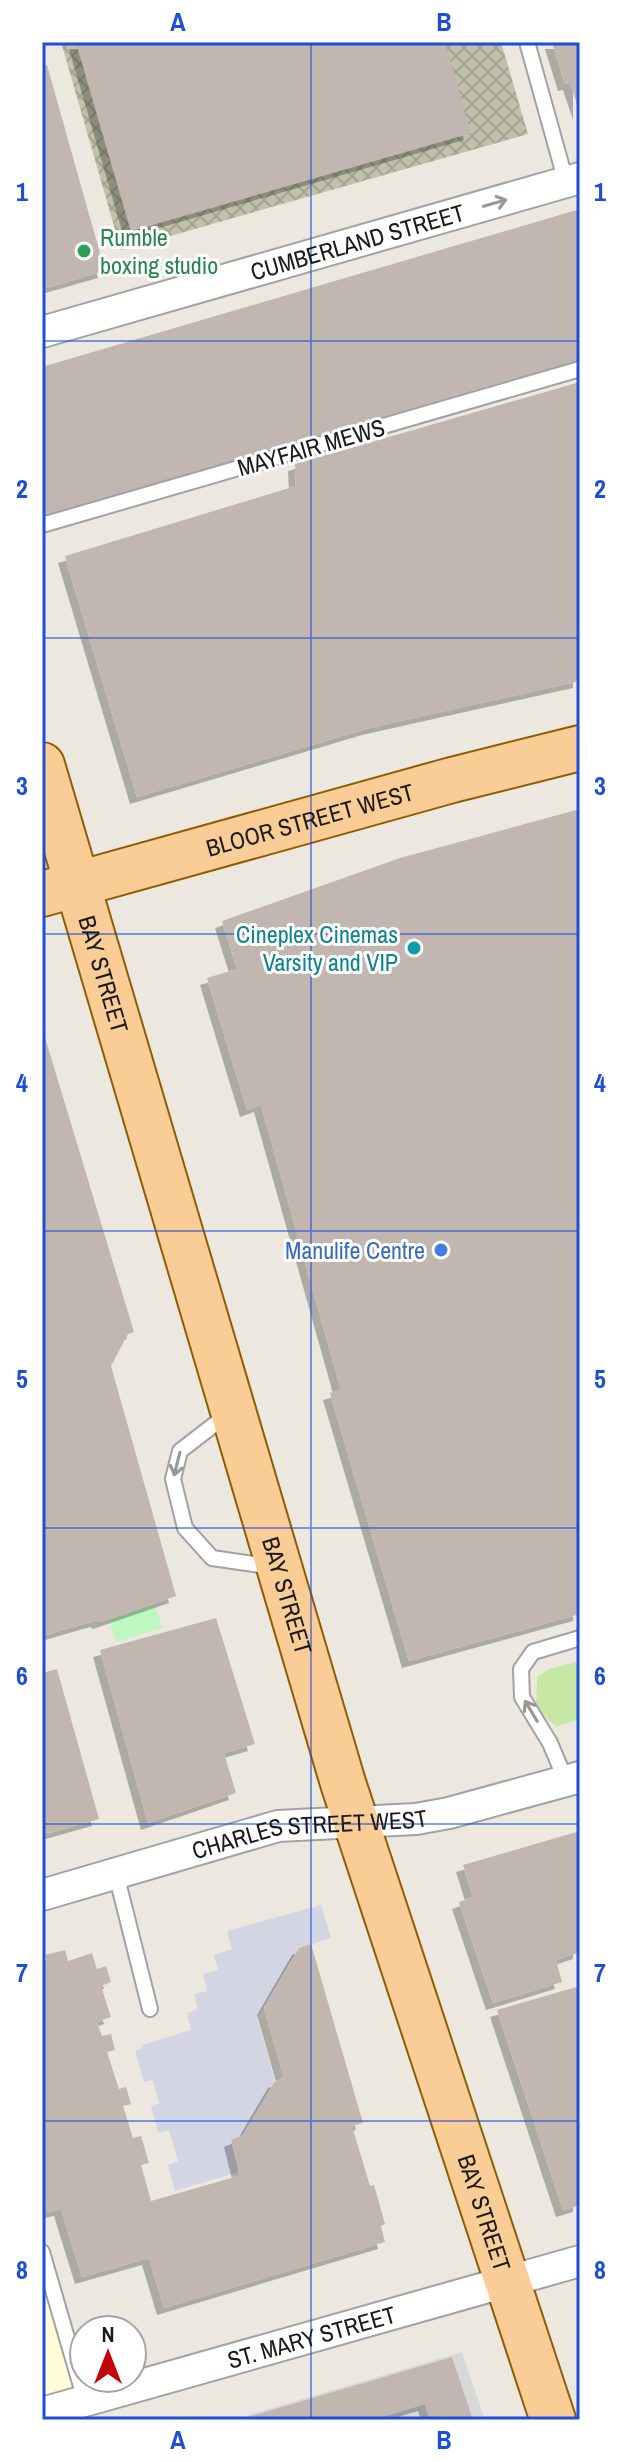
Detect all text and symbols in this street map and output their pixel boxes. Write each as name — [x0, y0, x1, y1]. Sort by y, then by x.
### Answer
text: A — [170, 4, 186, 39]
text: B — [436, 4, 452, 39]
text: 1 — [16, 174, 28, 209]
text: 1 — [594, 174, 606, 209]
one-way arrow — [481, 194, 507, 209]
street label: CUMBERLAND STREET — [247, 196, 468, 288]
place label: Rumble boxing studio — [100, 221, 218, 281]
marker: Rumble boxing studio — [75, 242, 93, 260]
street label: MAYFAIR MEWS — [234, 411, 388, 483]
text: 2 — [16, 471, 28, 506]
text: 2 — [594, 471, 606, 506]
text: 3 — [16, 768, 28, 803]
text: 3 — [594, 768, 606, 803]
street label: BLOOR STREET WEST — [202, 775, 417, 864]
street label: BAY STREET — [71, 912, 136, 1037]
place label: Cineplex Cinemas Varsity and VIP — [236, 918, 398, 978]
marker: Cineplex Cinemas Varsity and VIP — [405, 939, 423, 957]
text: 4 — [16, 1065, 28, 1100]
text: 4 — [594, 1065, 606, 1100]
place label: Manulife Centre — [285, 1234, 425, 1266]
marker: Manulife Centre — [432, 1241, 450, 1259]
text: 5 — [16, 1361, 28, 1396]
text: 5 — [594, 1361, 606, 1396]
one-way arrow — [169, 1451, 184, 1476]
street label: BAY STREET — [255, 1533, 320, 1658]
text: 6 — [16, 1658, 28, 1693]
text: 6 — [594, 1658, 606, 1693]
one-way arrow — [523, 1700, 539, 1723]
street label: CHARLES STREET WEST — [188, 1801, 430, 1866]
text: 7 — [16, 1955, 28, 1990]
text: 7 — [594, 1955, 606, 1990]
street label: BAY STREET — [451, 2150, 519, 2275]
text: 8 — [16, 2252, 28, 2287]
text: 8 — [594, 2252, 606, 2287]
street label: ST. MARY STREET — [224, 2298, 399, 2376]
north arrow — [68, 2314, 148, 2394]
text: N — [101, 2319, 115, 2349]
text: A — [170, 2422, 186, 2457]
text: B — [436, 2422, 452, 2457]

